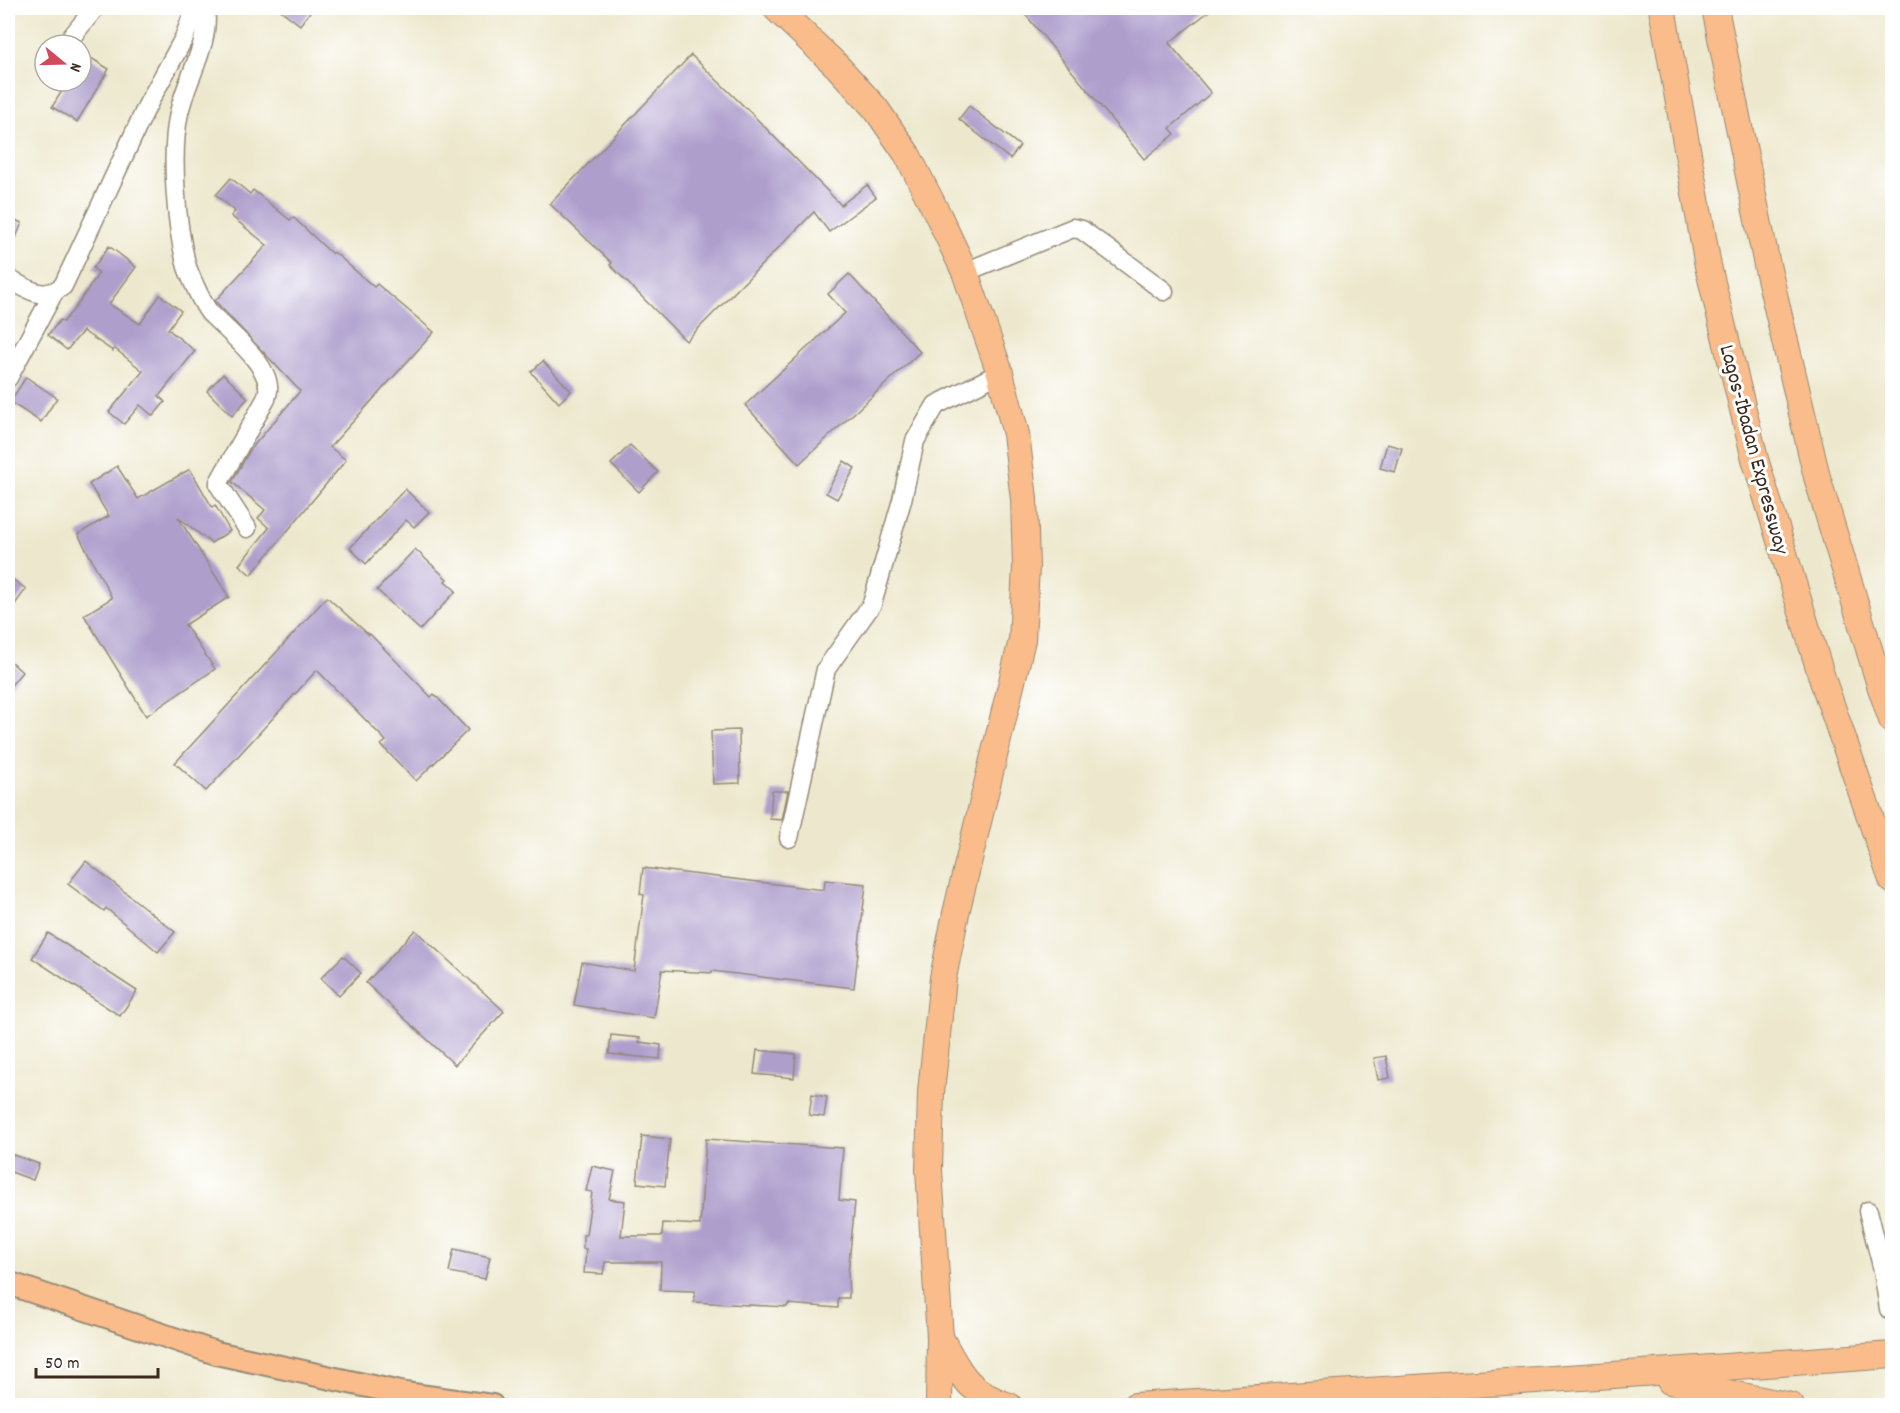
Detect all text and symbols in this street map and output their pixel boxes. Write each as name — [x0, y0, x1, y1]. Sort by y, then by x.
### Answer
north arrow — [33, 33, 93, 93]
text: N — [63, 60, 87, 75]
street label: Lagos-Ibadan Expressway — [1710, 342, 1796, 559]
scale bar — [36, 1341, 158, 1379]
text: 50 m — [45, 1352, 80, 1377]

